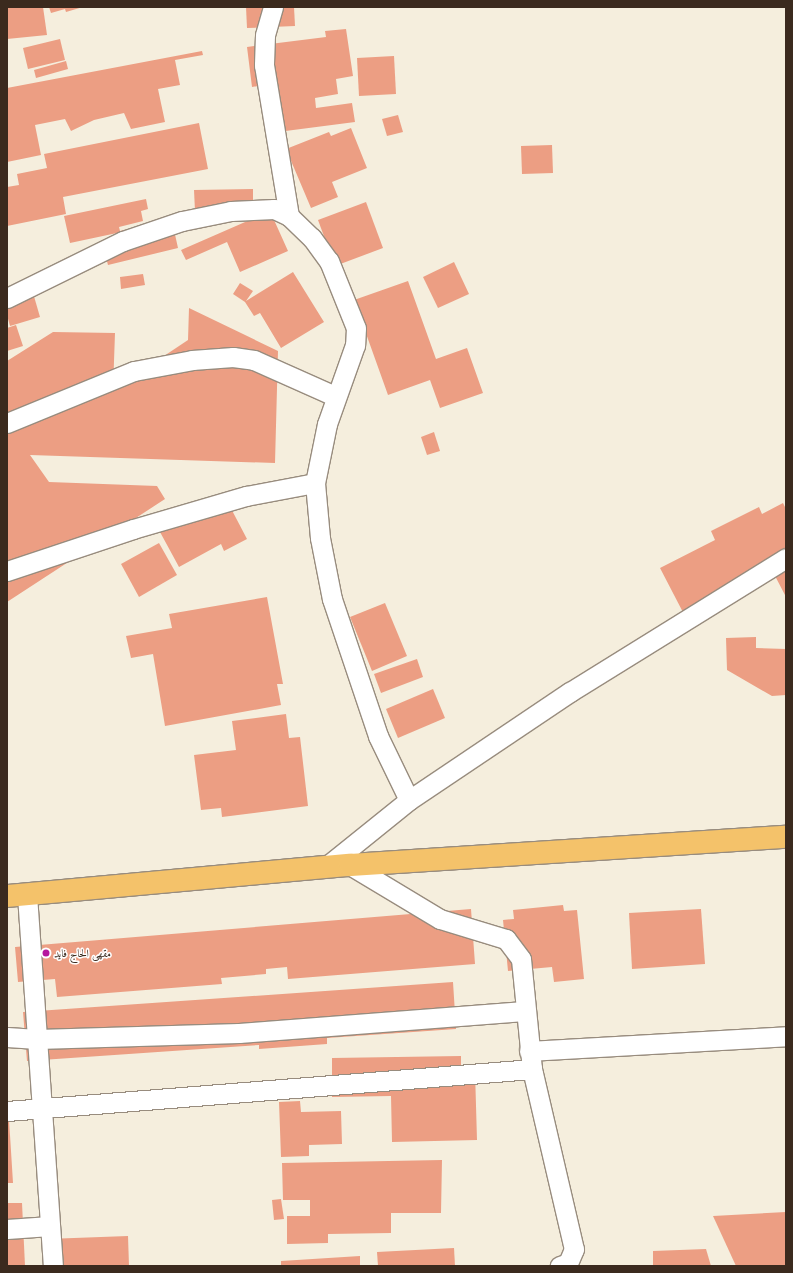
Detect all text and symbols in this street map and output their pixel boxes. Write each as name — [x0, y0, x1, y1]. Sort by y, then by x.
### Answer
place label: مقهى الحاج فايد — [54, 946, 111, 960]
marker: مقهى الحاج فايد — [41, 948, 51, 958]

